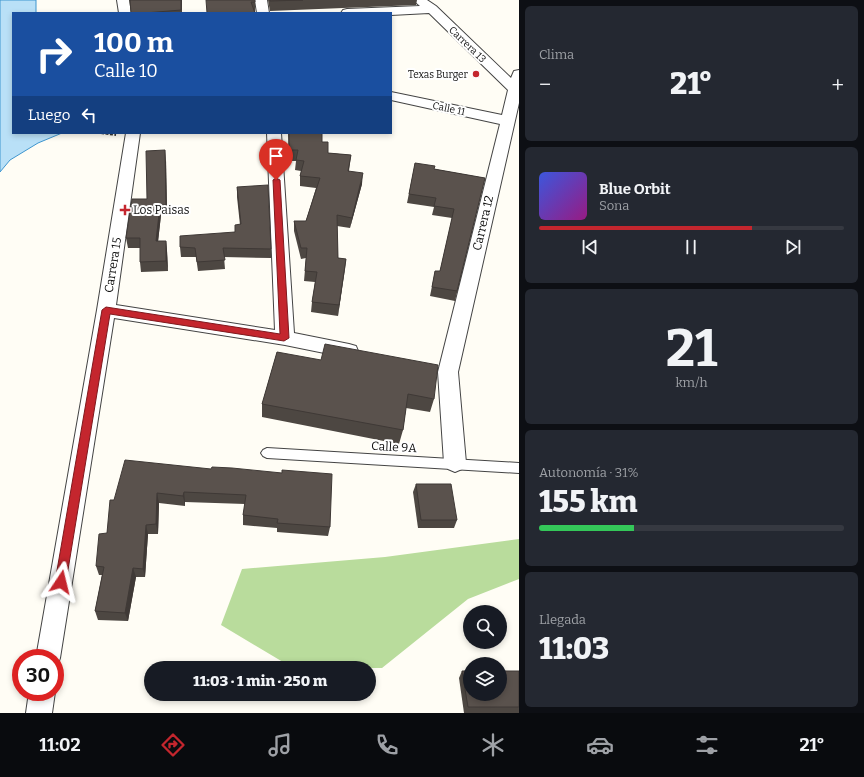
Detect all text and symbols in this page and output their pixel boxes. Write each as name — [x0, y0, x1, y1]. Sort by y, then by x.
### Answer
street label: Carrera 13 — [446, 24, 489, 66]
text: 100 m — [94, 26, 173, 59]
icon: right — [28, 28, 80, 80]
text: Clima — [539, 47, 574, 62]
text: Calle 10 — [94, 60, 158, 82]
text: 21° — [670, 66, 713, 102]
place label: Texas Burger — [408, 69, 469, 81]
marker: Texas Burger — [471, 69, 481, 79]
text: − — [539, 71, 551, 98]
text: + — [831, 71, 844, 98]
street label: Calle 11 — [431, 100, 466, 118]
icon: left — [78, 104, 100, 126]
text: Luego — [28, 106, 70, 124]
pin — [259, 139, 293, 180]
icon: arrive — [265, 145, 287, 167]
text: Blue Orbit — [599, 180, 671, 198]
street label: Carrera 12 — [470, 194, 496, 252]
text: Sona — [599, 198, 629, 213]
place label: Los Paisas — [133, 203, 190, 217]
marker: Los Paisas — [120, 205, 130, 215]
street label: Carrera 15 — [102, 236, 124, 294]
icon: previous — [579, 236, 601, 258]
icon: pause — [680, 236, 702, 258]
icon: next — [782, 236, 804, 258]
text: 21 — [666, 317, 717, 380]
text: km/h — [675, 375, 708, 390]
street label: Calle 9A — [371, 439, 418, 455]
text: Autonomía · 31% — [539, 465, 638, 480]
text: 155 km — [539, 484, 637, 520]
position arrow — [40, 561, 82, 603]
map controls — [463, 605, 507, 701]
button: search — [463, 605, 507, 649]
text: Llegada — [539, 612, 586, 627]
text: 11:03 — [539, 631, 609, 667]
speed limit sign: 30 — [12, 649, 64, 701]
button: layers — [463, 657, 507, 701]
text: 11:03 · 1 min · 250 m — [193, 672, 327, 690]
icon: directions — [159, 731, 187, 759]
icon: music — [266, 731, 294, 759]
icon: phone — [373, 731, 401, 759]
icon: climate — [479, 731, 507, 759]
icon: car — [586, 731, 614, 759]
icon: filters — [693, 731, 721, 759]
text: 11:02 — [39, 734, 81, 756]
text: 21° — [799, 734, 825, 756]

